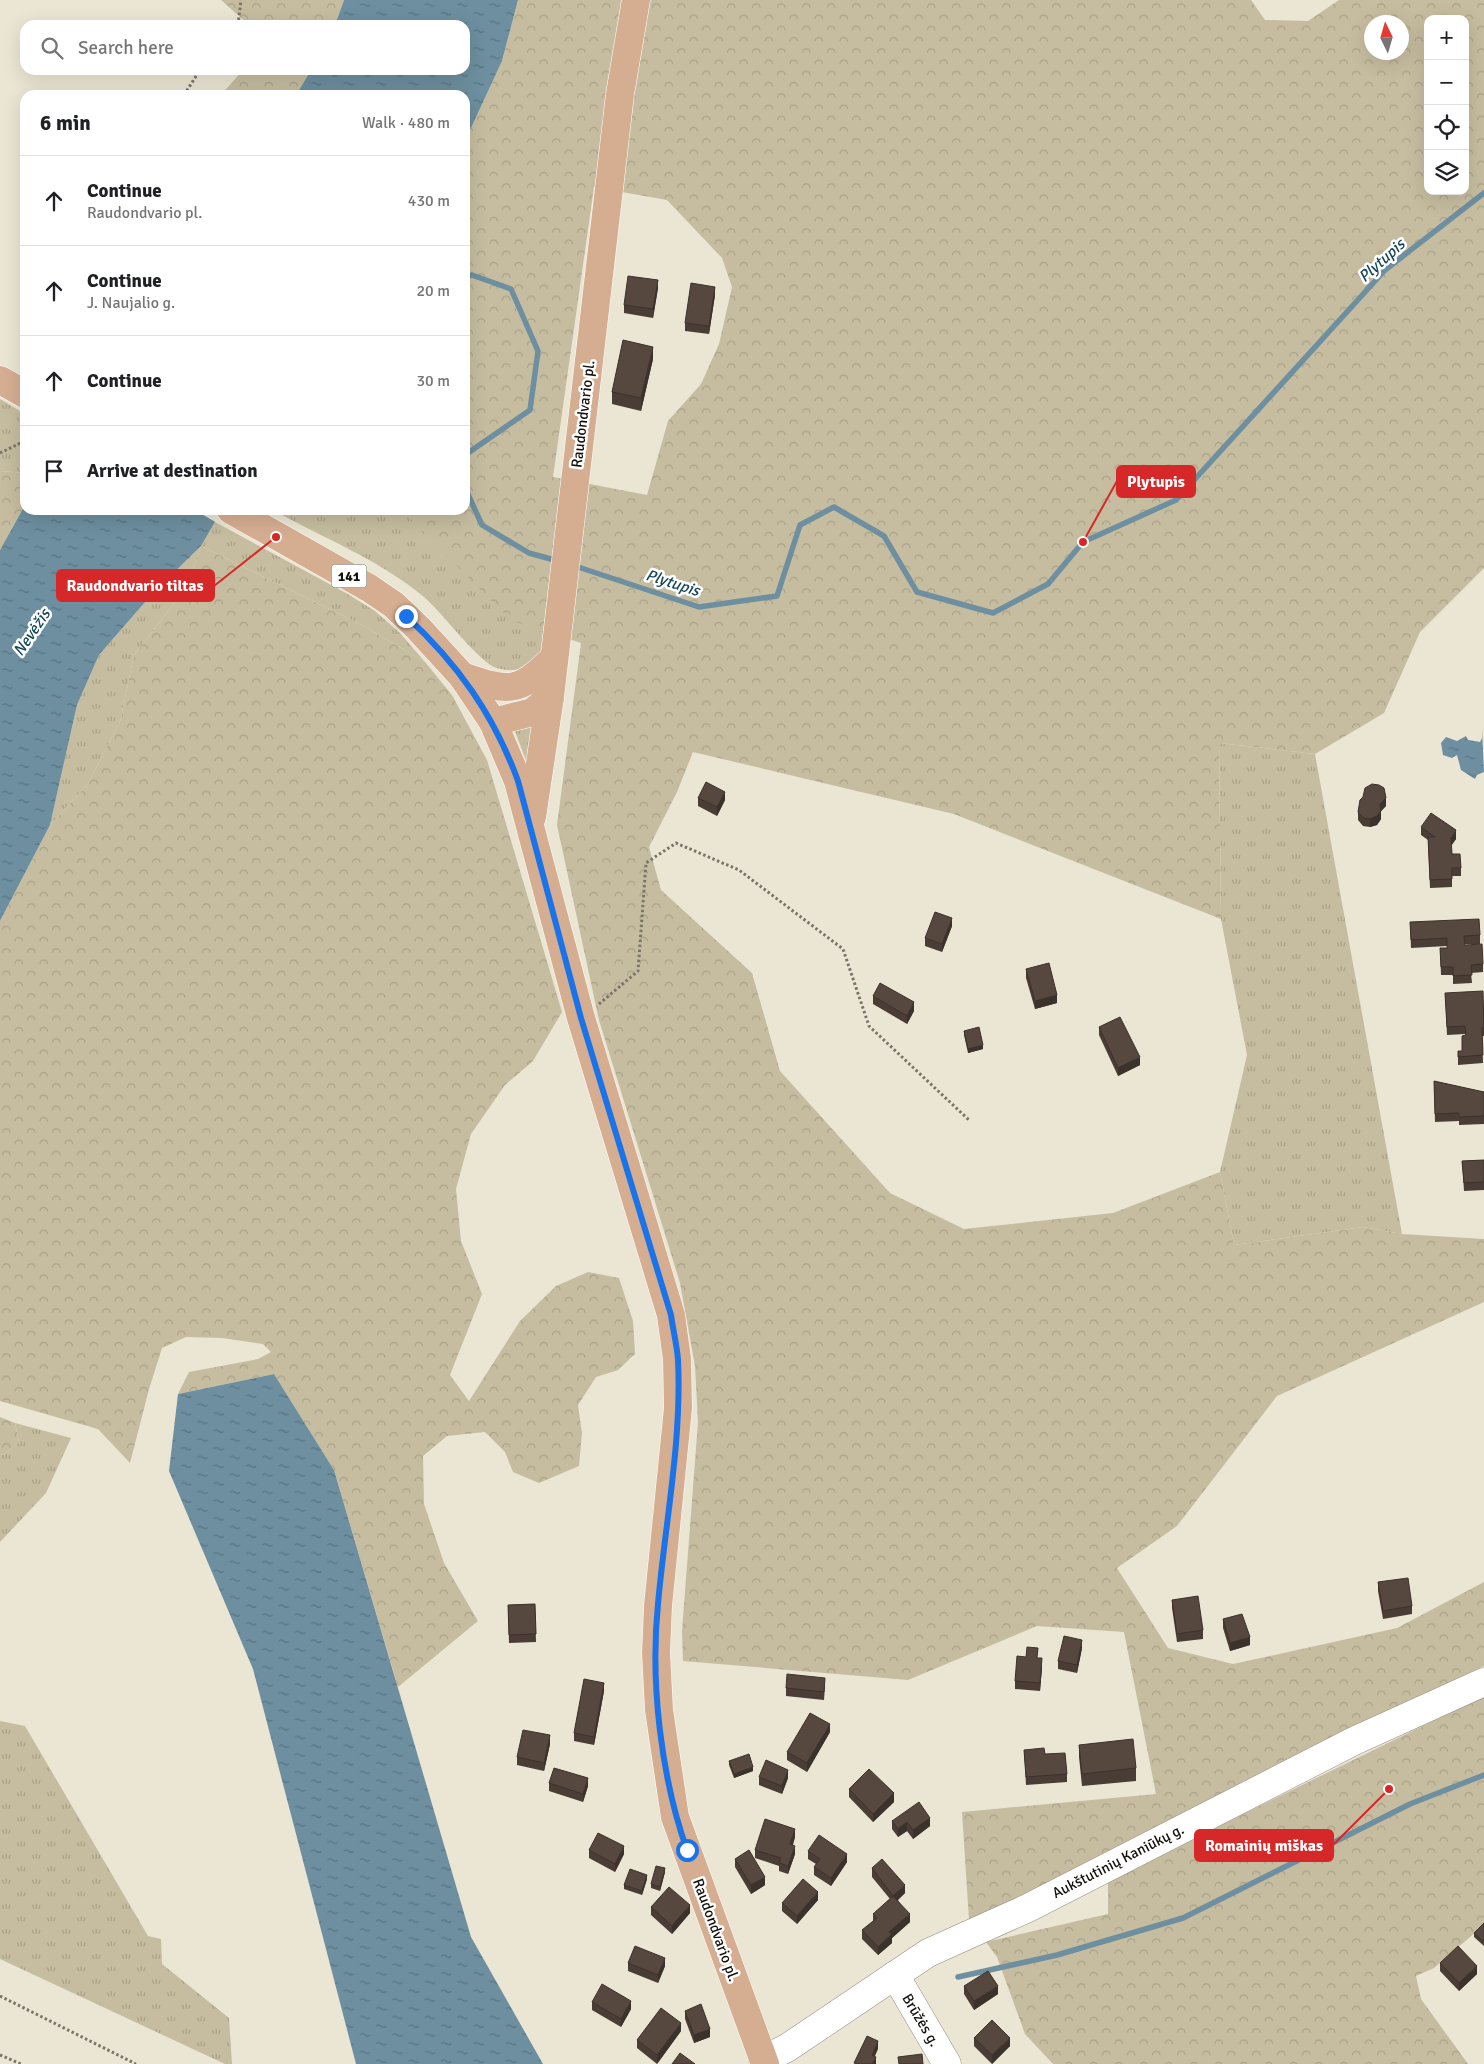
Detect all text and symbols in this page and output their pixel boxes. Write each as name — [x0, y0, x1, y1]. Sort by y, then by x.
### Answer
north arrow — [1364, 15, 1409, 60]
map controls — [1424, 15, 1469, 195]
button: + — [1424, 15, 1469, 60]
search box — [20, 20, 470, 75]
icon: search — [38, 34, 66, 62]
text: Search here — [78, 36, 174, 60]
button: − — [1424, 60, 1469, 105]
button: locate — [1424, 105, 1469, 150]
text: 6 min — [40, 110, 91, 136]
text: Walk · 480 m — [362, 113, 450, 133]
button: layers — [1424, 150, 1469, 195]
text: Continue — [87, 179, 162, 203]
icon: ahead — [40, 187, 68, 215]
text: 430 m — [408, 191, 450, 211]
text: Raudondvario pl. — [87, 203, 202, 223]
water label: Plytupis — [1354, 233, 1410, 287]
text: Continue — [87, 269, 162, 293]
icon: ahead — [40, 277, 68, 305]
text: 20 m — [416, 281, 450, 301]
text: J. Naujalio g. — [87, 293, 175, 313]
street label: Raudondvario pl. — [567, 359, 599, 469]
icon: ahead — [40, 367, 68, 395]
text: Continue — [87, 369, 162, 393]
text: 30 m — [416, 371, 450, 391]
icon: arrive — [40, 457, 68, 485]
text: Arrive at destination — [87, 459, 258, 483]
callout: Plytupis — [1117, 466, 1195, 497]
text: Plytupis — [1127, 472, 1185, 492]
road number: 141 — [332, 564, 366, 588]
water label: Plytupis — [643, 565, 704, 602]
callout: Raudondvario tiltas — [57, 570, 214, 601]
text: Raudondvario tiltas — [66, 576, 204, 596]
water label: Nevėžis — [9, 604, 56, 660]
route end — [395, 605, 418, 628]
street label: Aukštutinių Kaniūkų g. — [1049, 1820, 1187, 1902]
callout: Romainių miškas — [1195, 1830, 1333, 1861]
text: Romainių miškas — [1205, 1836, 1323, 1856]
route start — [676, 1839, 699, 1862]
street label: Raudondvario pl. — [689, 1876, 743, 1984]
street label: Brūžės g. — [898, 1990, 944, 2050]

